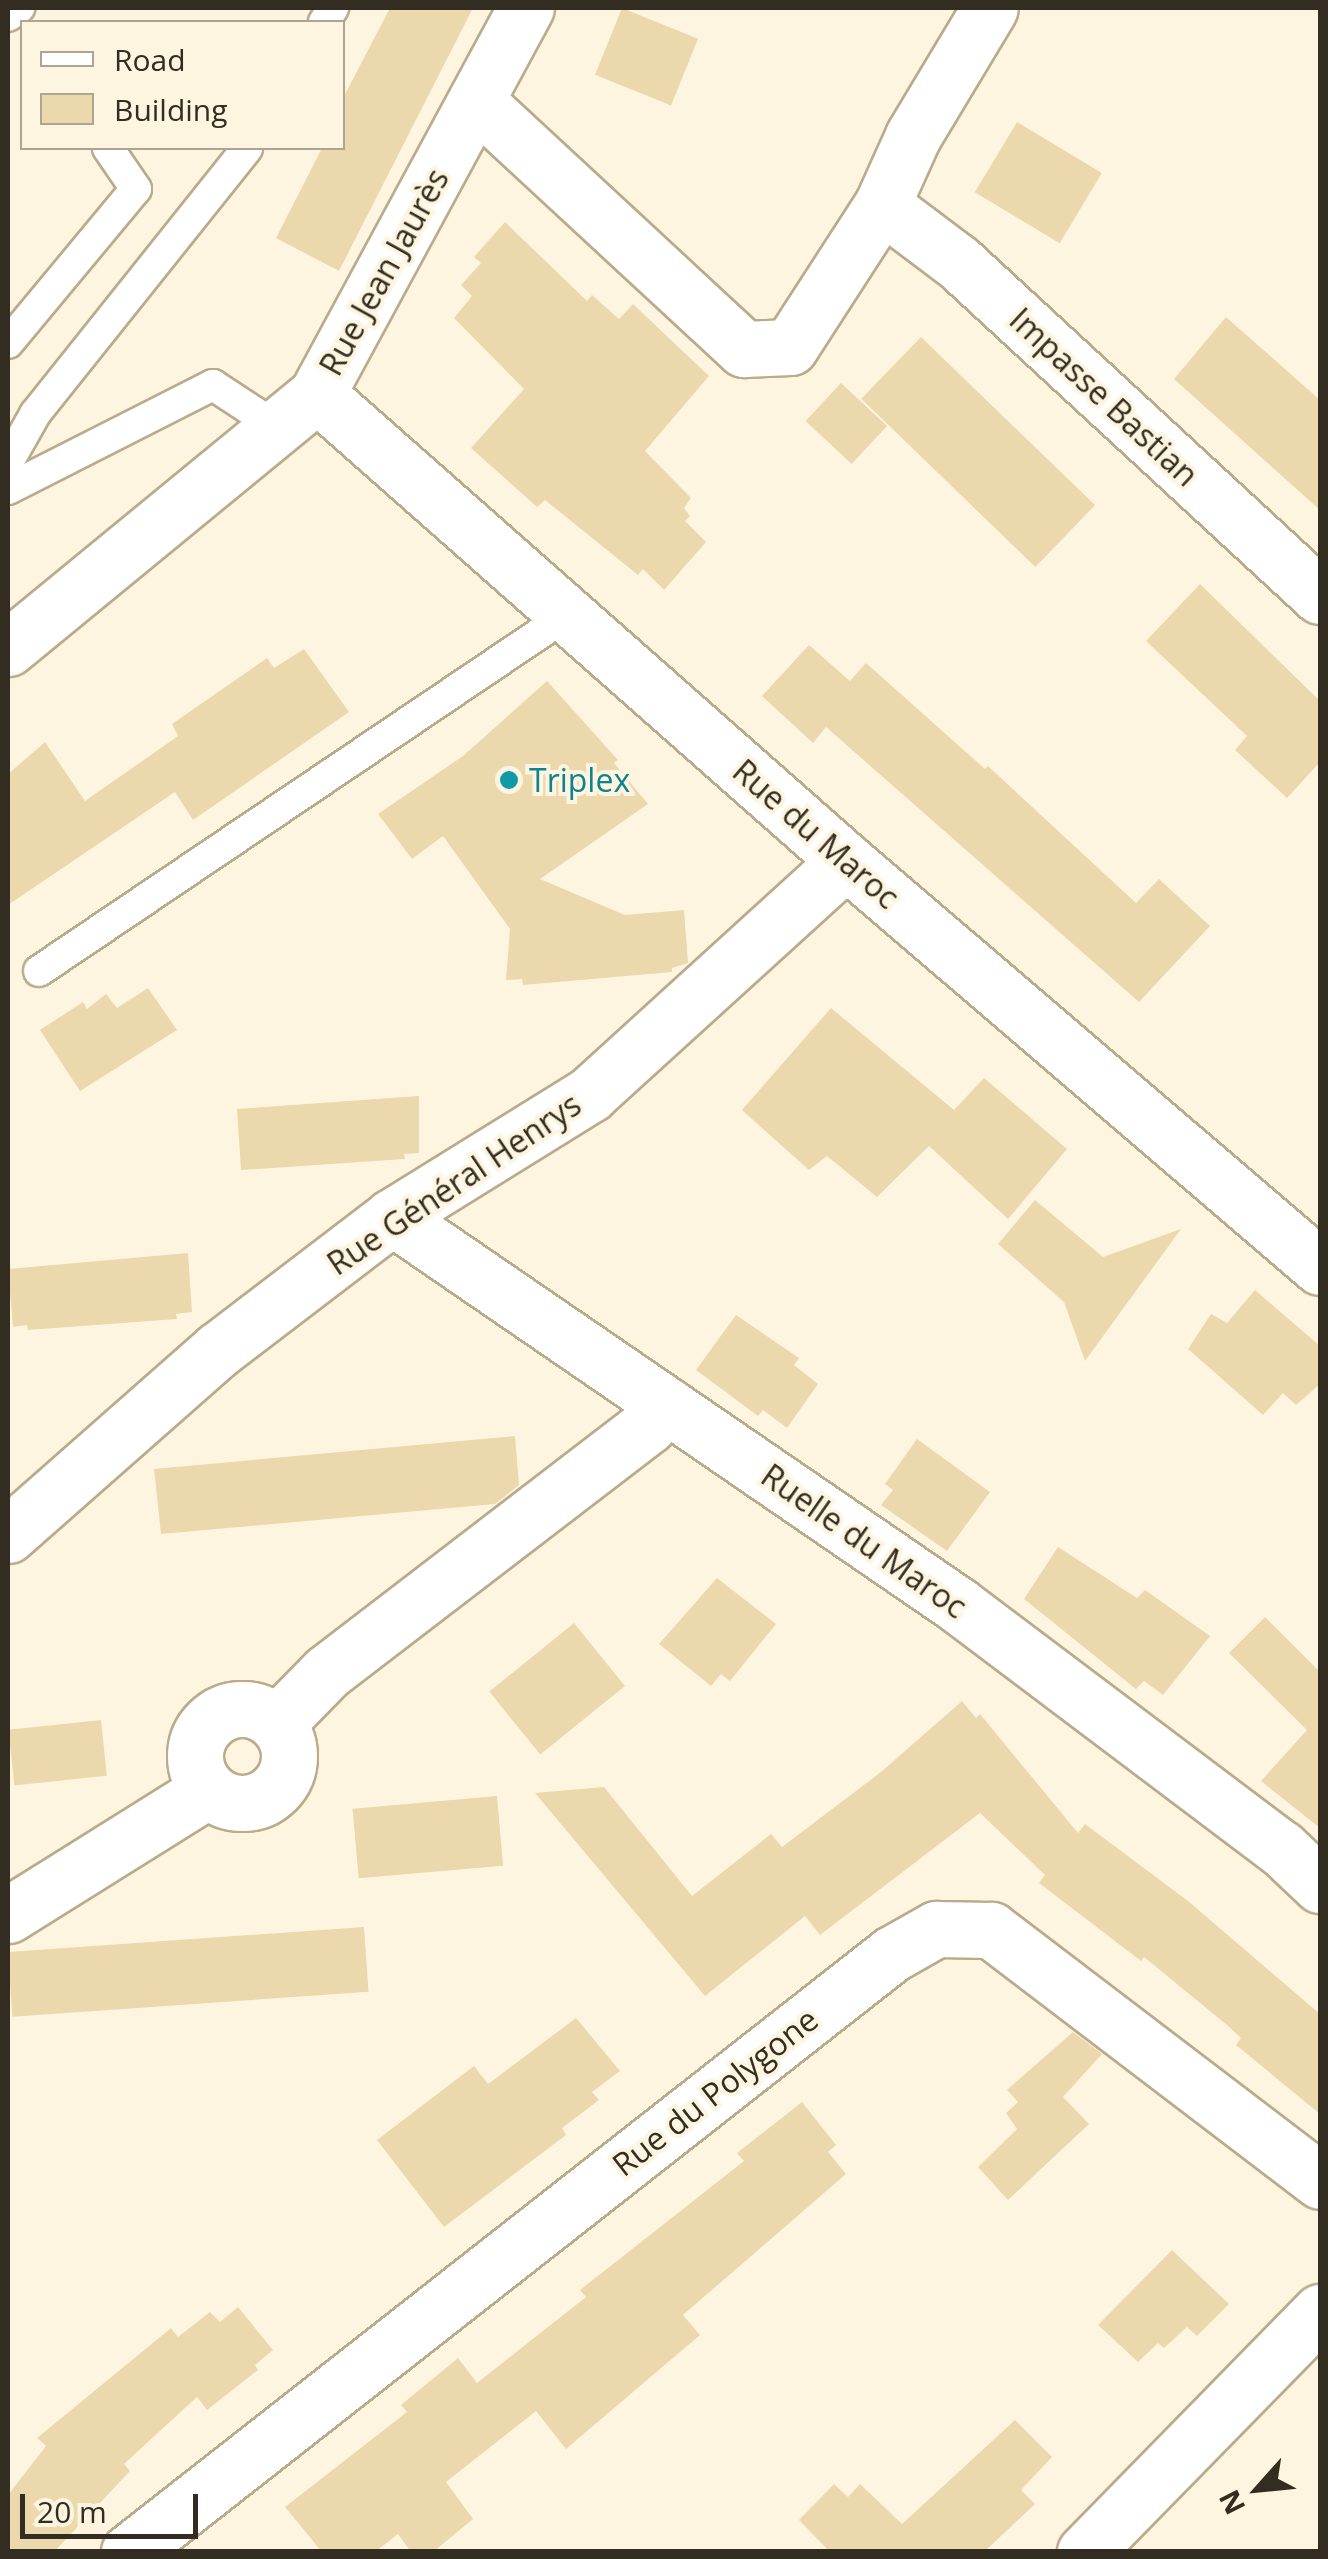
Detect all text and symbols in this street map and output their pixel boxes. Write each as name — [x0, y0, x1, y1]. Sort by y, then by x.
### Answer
legend — [20, 20, 345, 150]
text: Road — [114, 39, 186, 80]
text: Building — [114, 89, 228, 130]
street label: Rue Jean Jaurès — [311, 162, 457, 382]
street label: Impasse Bastian — [1002, 300, 1206, 494]
street label: Rue du Maroc — [725, 751, 907, 917]
place label: Triplex — [529, 761, 630, 799]
marker: Triplex — [498, 769, 520, 791]
street label: Rue Général Henrys — [320, 1085, 588, 1283]
street label: Ruelle du Maroc — [754, 1456, 974, 1626]
street label: Rue du Polygone — [605, 2000, 825, 2184]
north arrow — [1208, 2439, 1308, 2539]
scale bar — [25, 2474, 202, 2536]
text: N — [1209, 2484, 1253, 2521]
text: 20 m — [37, 2491, 107, 2532]

